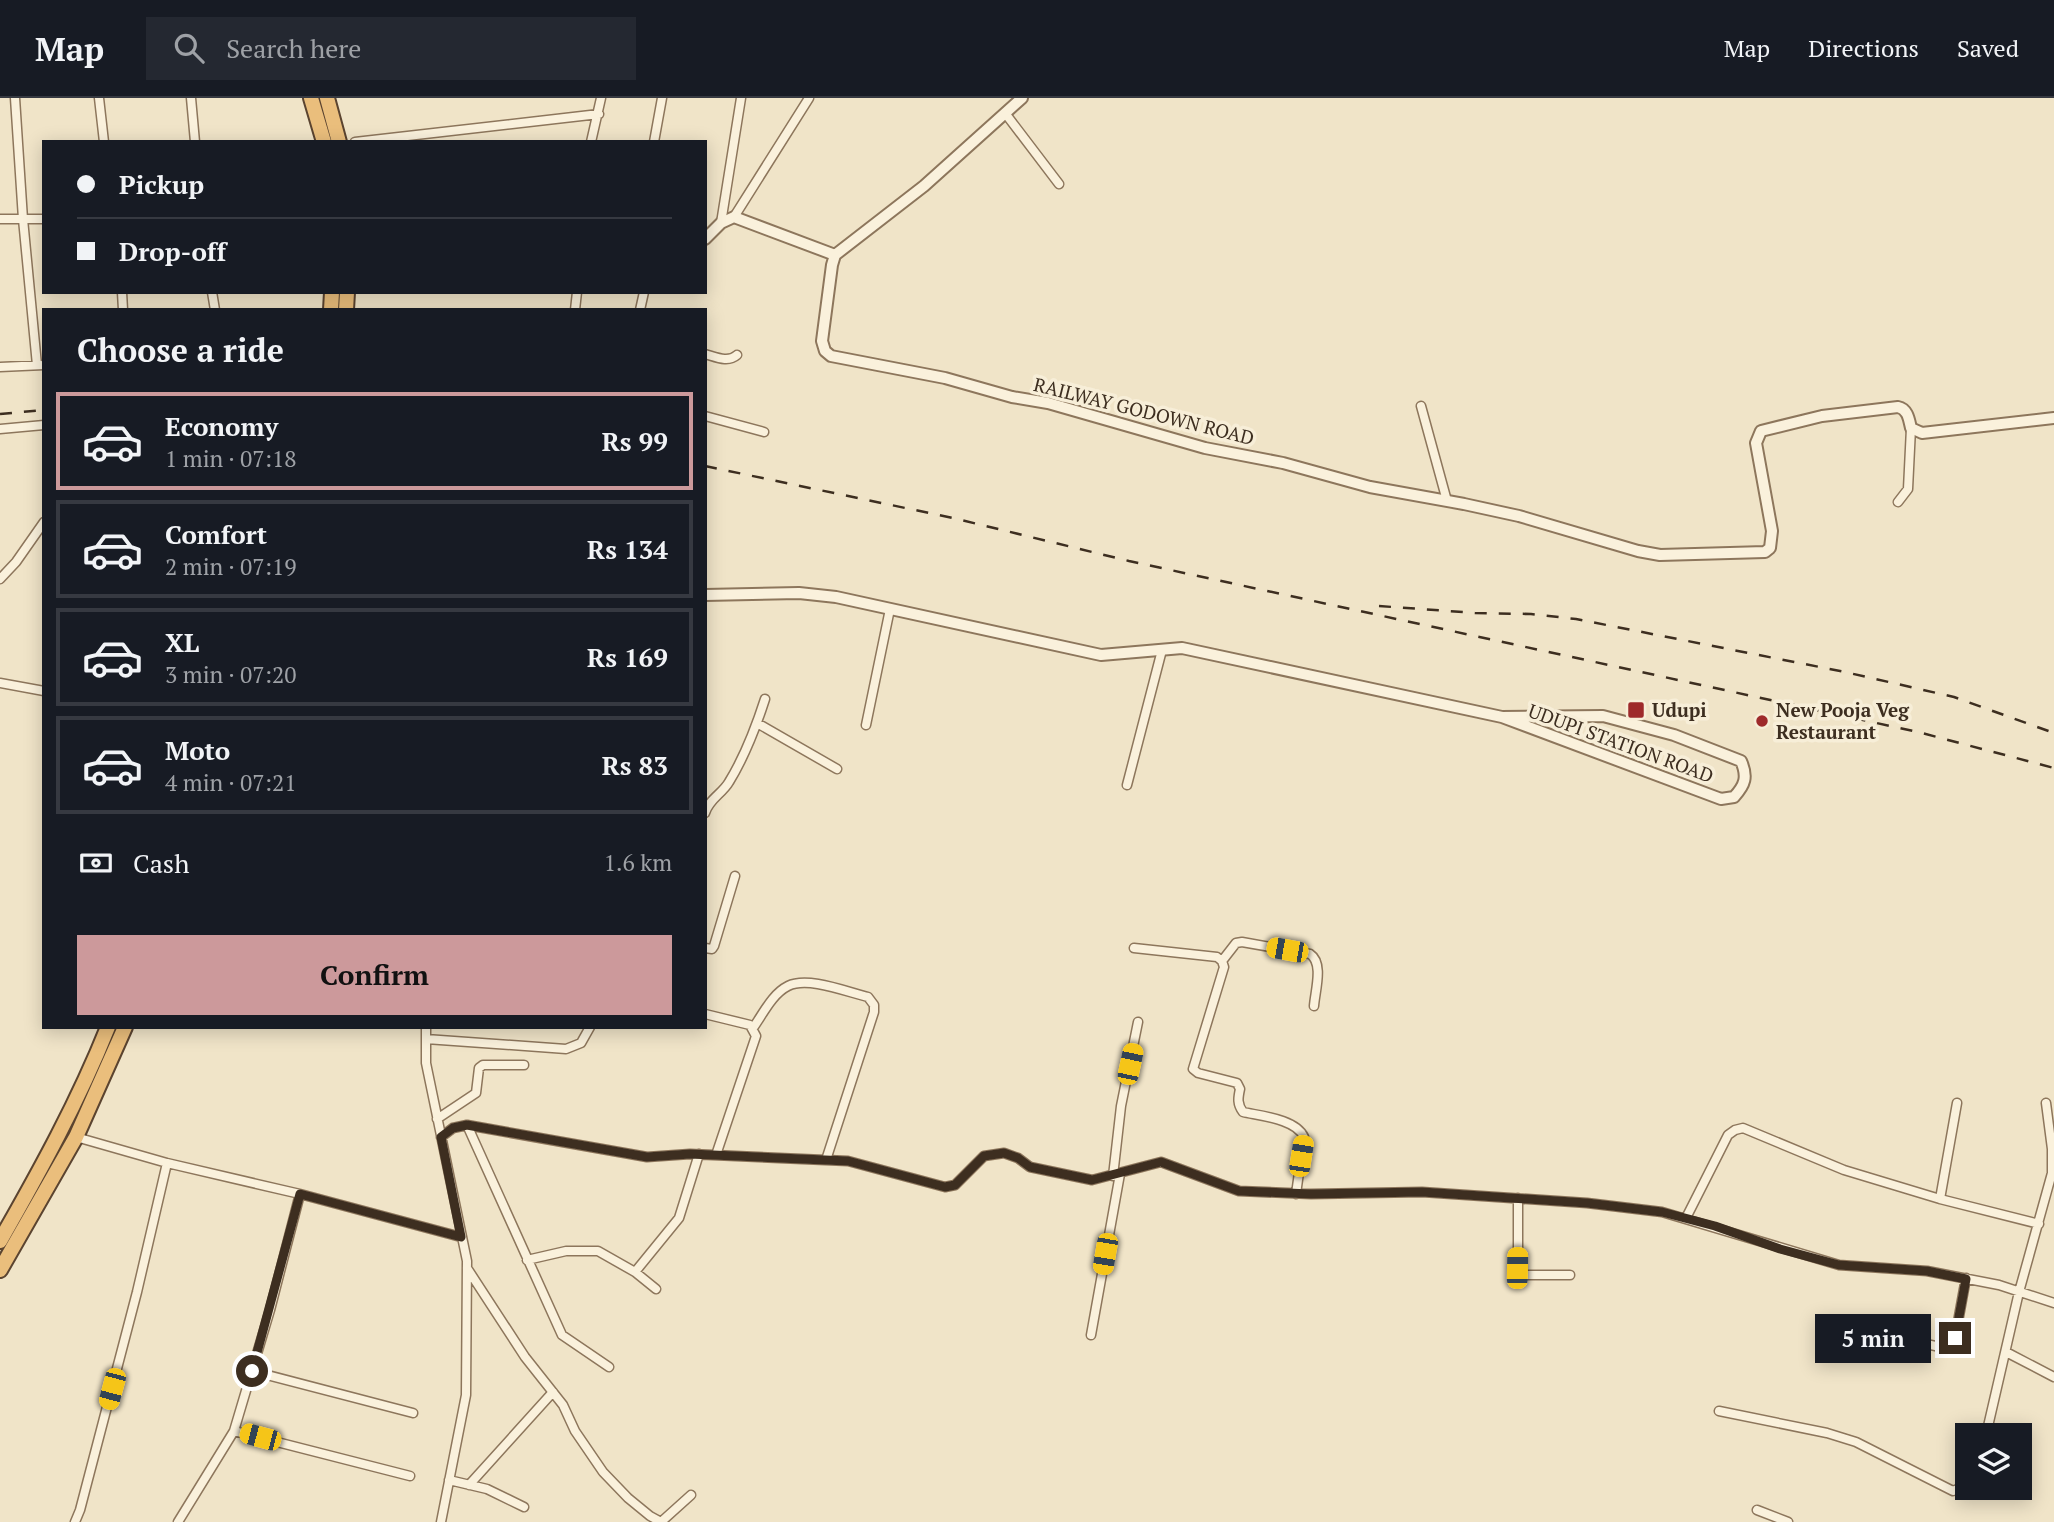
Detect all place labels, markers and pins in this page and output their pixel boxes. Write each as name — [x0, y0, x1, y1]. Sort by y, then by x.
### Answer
place label: Udupi — [1652, 697, 1707, 722]
place label: New Pooja Veg Restaurant — [1776, 697, 1910, 744]
marker: Udupi — [1626, 700, 1646, 720]
marker: New Pooja Veg Restaurant — [1754, 713, 1770, 729]

